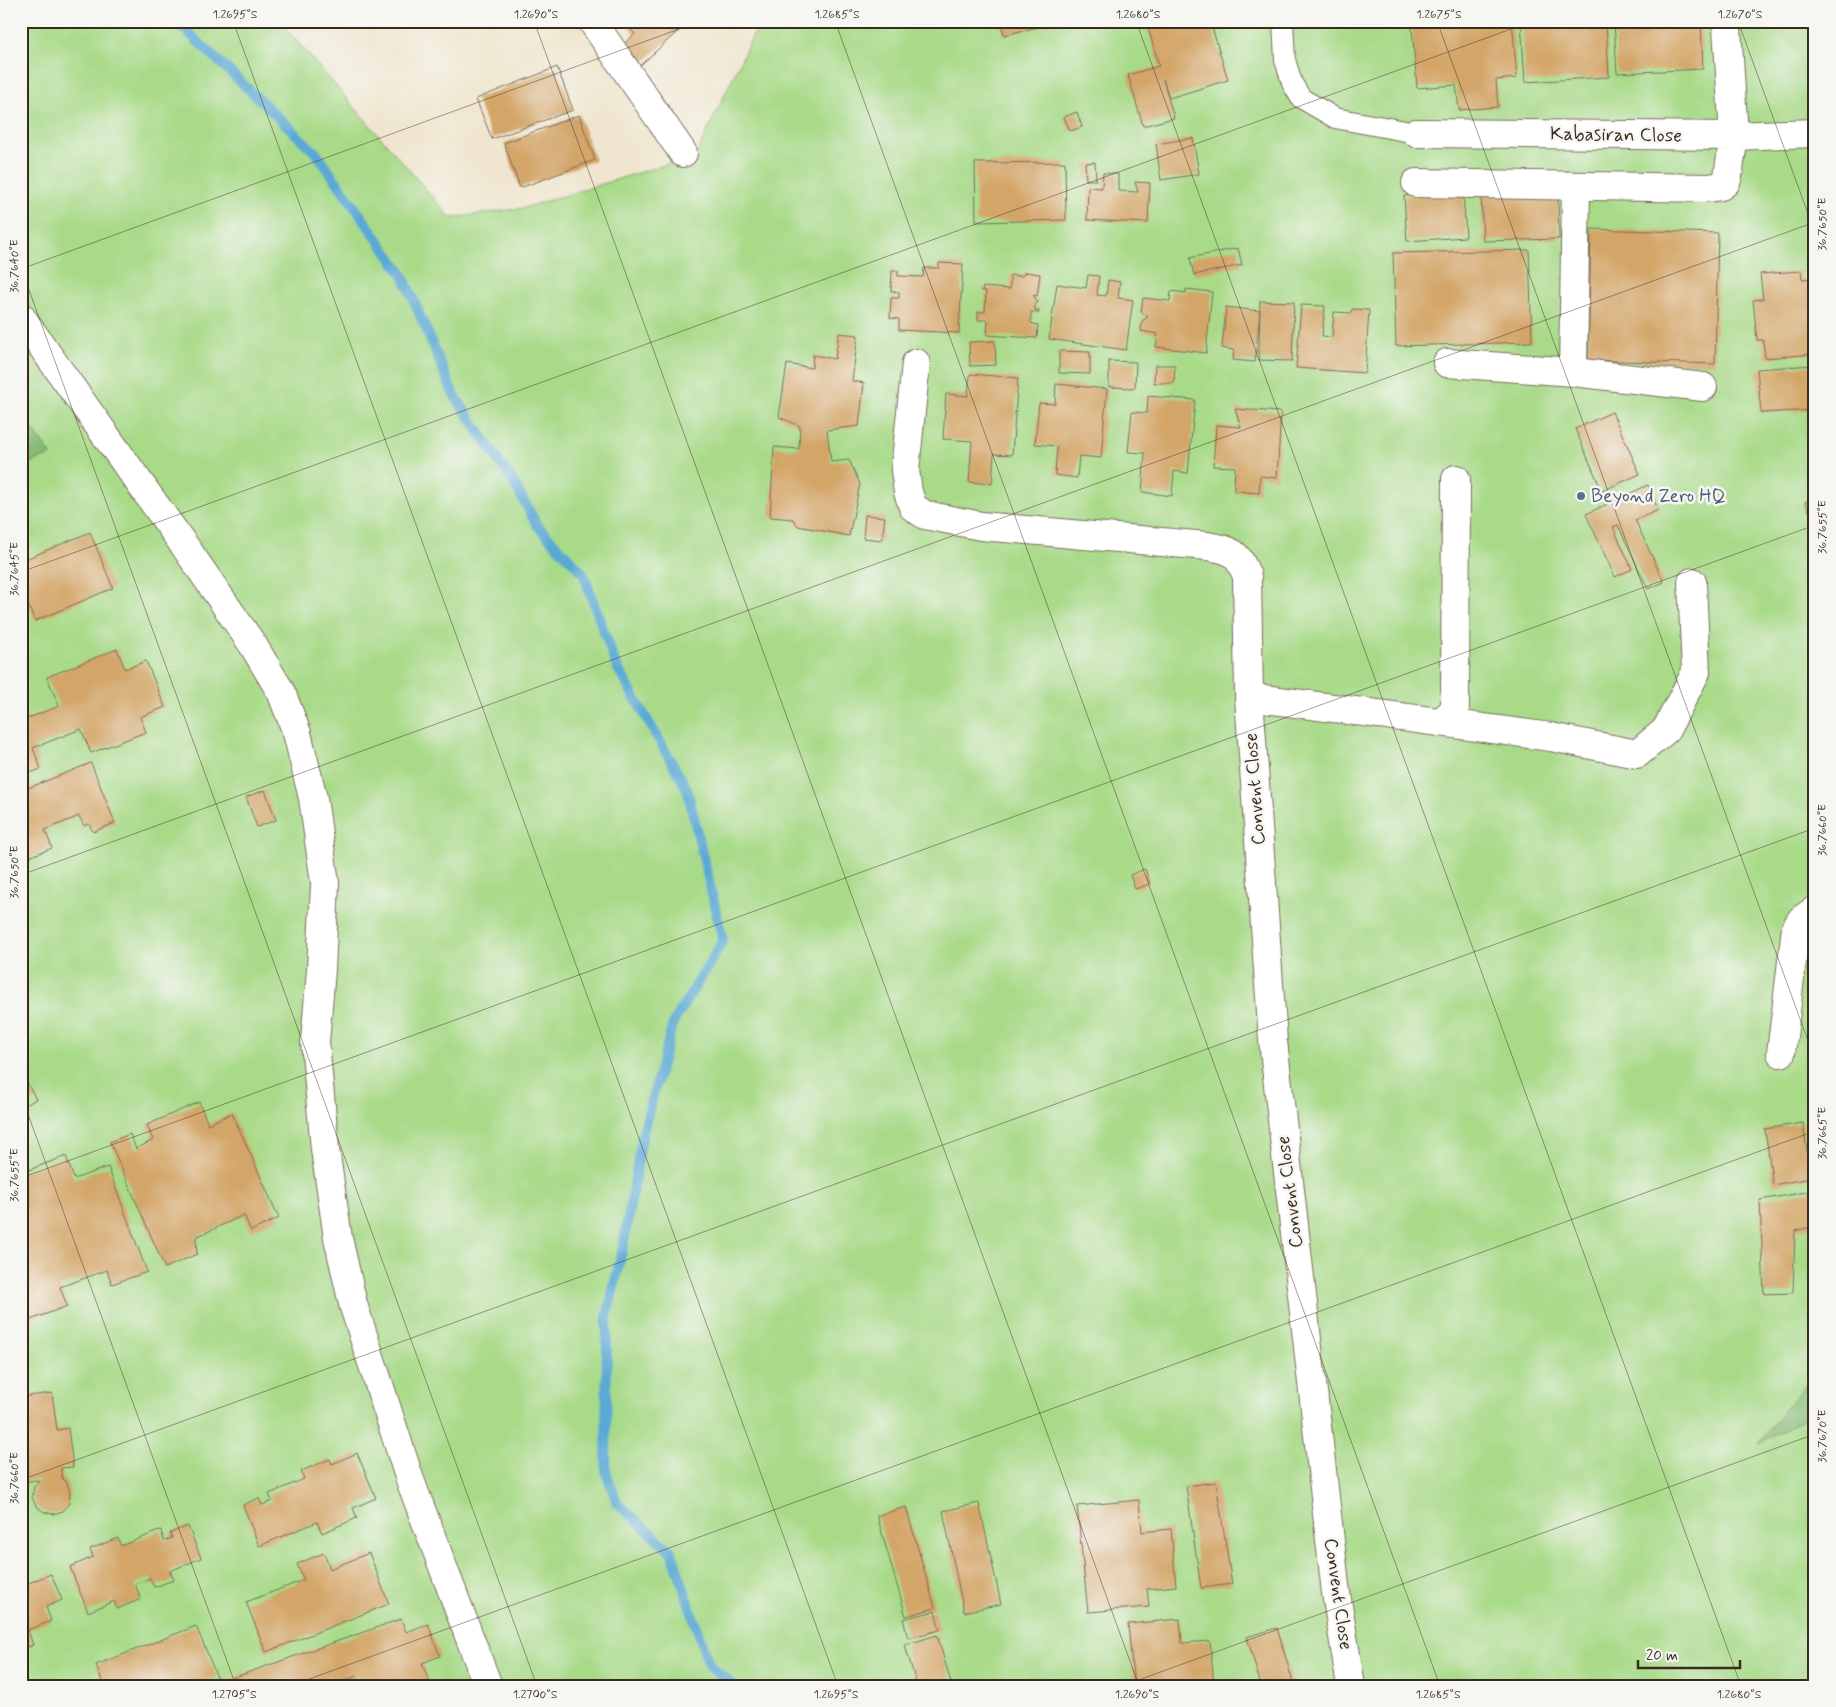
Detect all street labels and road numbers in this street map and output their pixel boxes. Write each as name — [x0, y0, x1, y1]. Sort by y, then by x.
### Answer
street label: Kabasiran Close — [1550, 121, 1682, 149]
street label: Convent Close — [1239, 732, 1271, 846]
street label: Convent Close — [1271, 1135, 1309, 1249]
street label: Convent Close — [1318, 1536, 1358, 1652]

